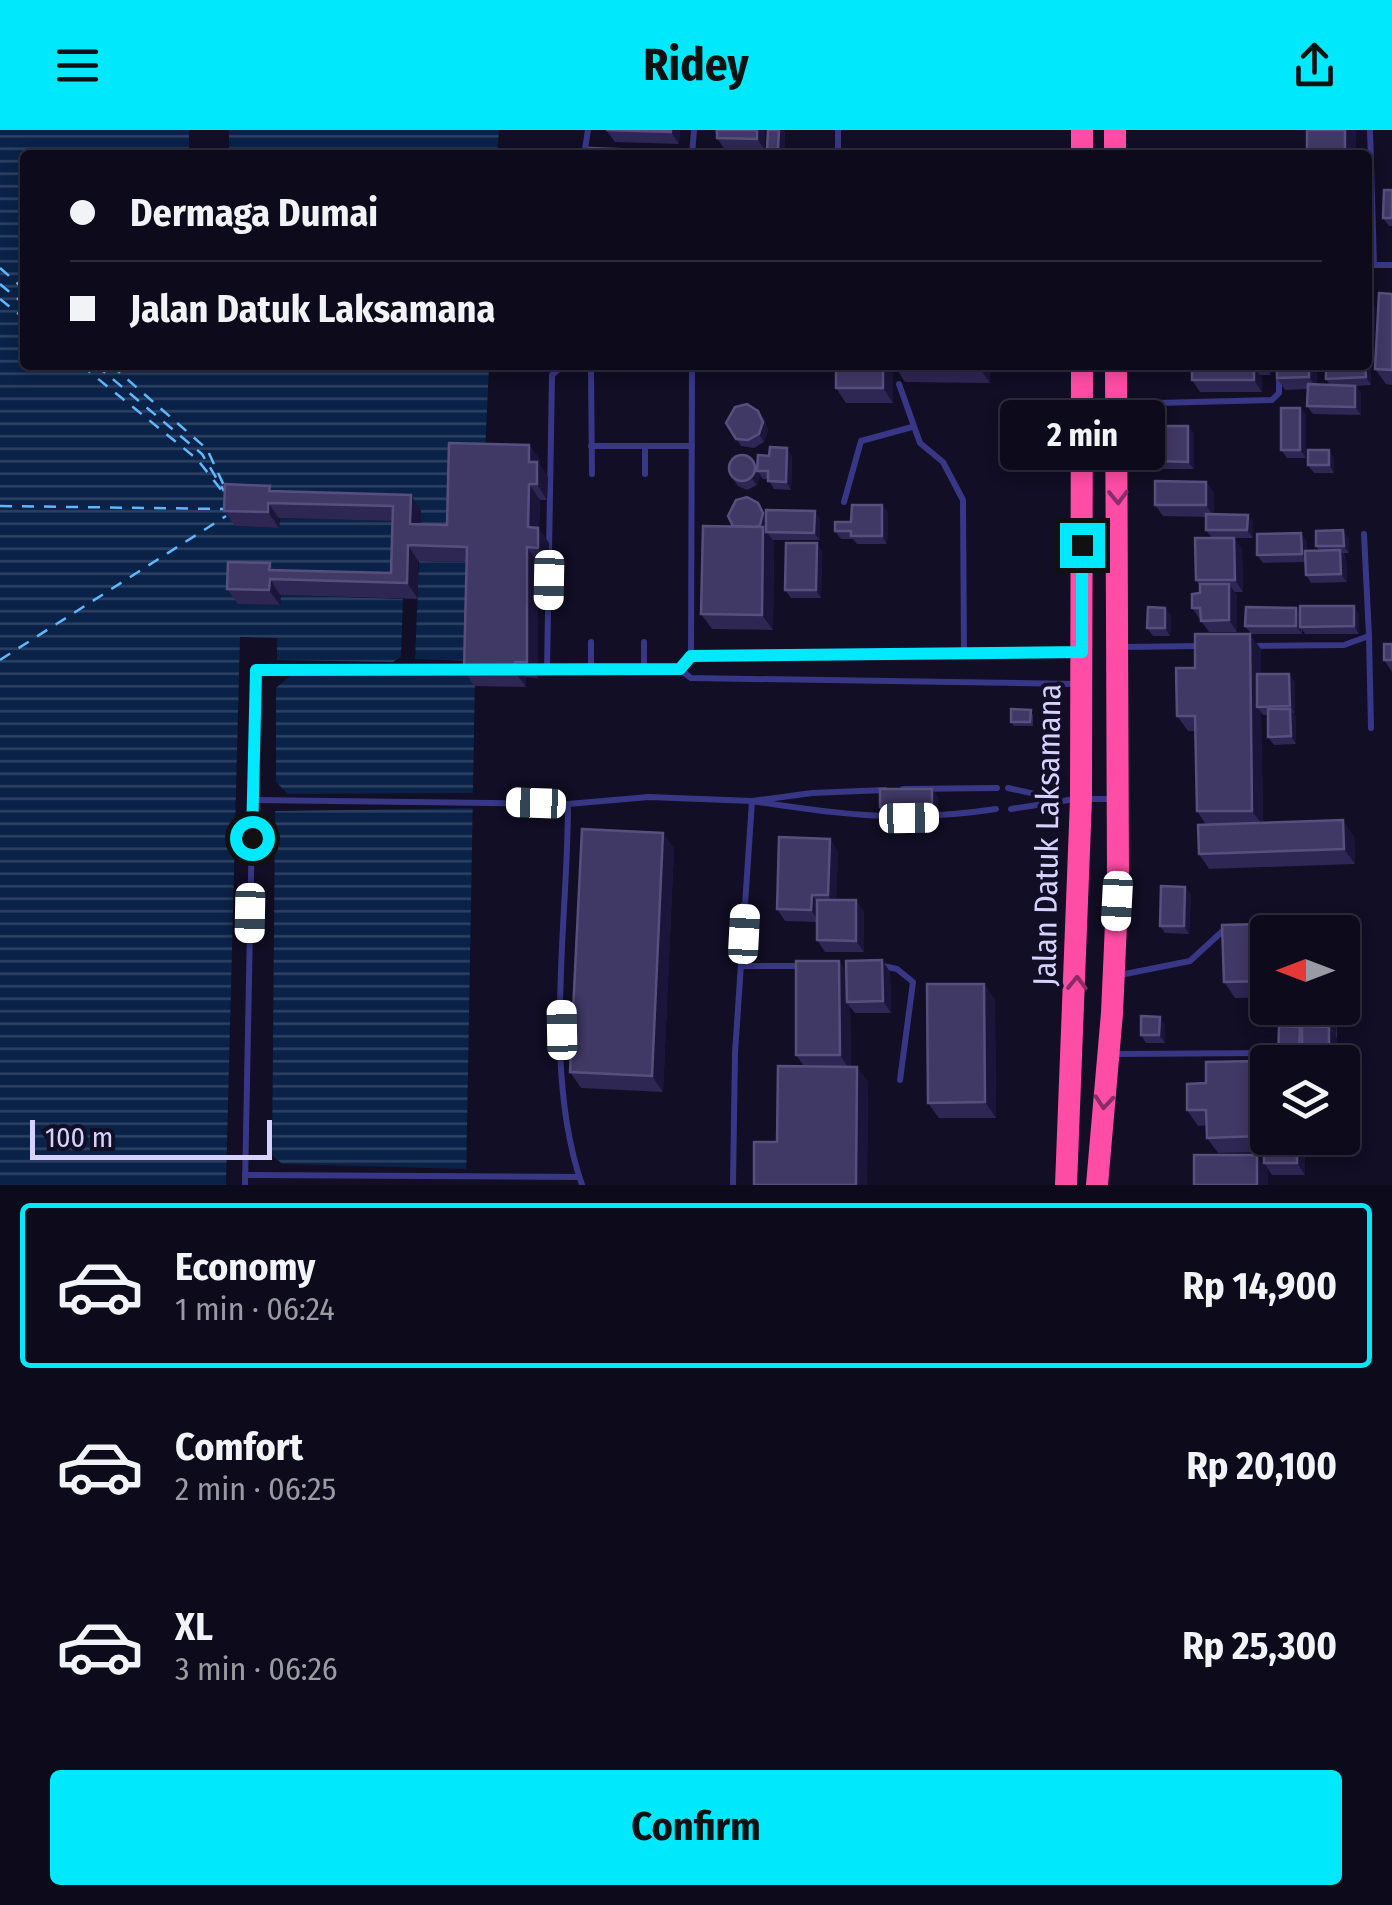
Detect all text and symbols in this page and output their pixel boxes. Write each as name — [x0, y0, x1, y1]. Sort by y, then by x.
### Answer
icon: menu — [50, 38, 105, 93]
text: Ridey — [643, 38, 749, 92]
icon: share — [1287, 38, 1342, 93]
text: Dermaga Dumai — [130, 190, 378, 236]
text: Jalan Datuk Laksamana — [130, 286, 495, 332]
callout: 2 min — [1000, 400, 1164, 470]
text: 2 min — [1047, 416, 1118, 454]
one-way arrow — [1107, 490, 1129, 506]
route end — [1060, 523, 1105, 568]
car — [533, 550, 565, 610]
street label: Jalan Datuk Laksamana — [1025, 684, 1069, 986]
car — [505, 787, 567, 819]
car — [879, 802, 939, 834]
route start — [230, 816, 275, 861]
car — [1100, 870, 1134, 932]
car — [234, 883, 266, 943]
car — [727, 903, 761, 965]
north arrow — [1250, 915, 1360, 1025]
map controls — [1250, 915, 1360, 1155]
one-way arrow — [1066, 974, 1087, 990]
car — [546, 1000, 578, 1060]
button: layers — [1250, 1045, 1360, 1155]
one-way arrow — [1094, 1094, 1116, 1110]
scale bar — [30, 1115, 272, 1160]
text: 100 m — [45, 1121, 113, 1154]
icon: car — [55, 1241, 145, 1331]
text: Economy — [175, 1244, 315, 1290]
text: Rp 14,900 — [1183, 1263, 1337, 1309]
text: 1 min · 06:24 — [175, 1290, 335, 1328]
icon: car — [55, 1421, 145, 1511]
text: Comfort — [175, 1424, 303, 1470]
text: Rp 20,100 — [1186, 1443, 1337, 1489]
text: 2 min · 06:25 — [175, 1470, 336, 1508]
icon: car — [55, 1601, 145, 1691]
text: XL — [175, 1604, 213, 1650]
text: Rp 25,300 — [1182, 1623, 1337, 1669]
text: 3 min · 06:26 — [175, 1650, 338, 1688]
button: Confirm — [50, 1770, 1342, 1885]

